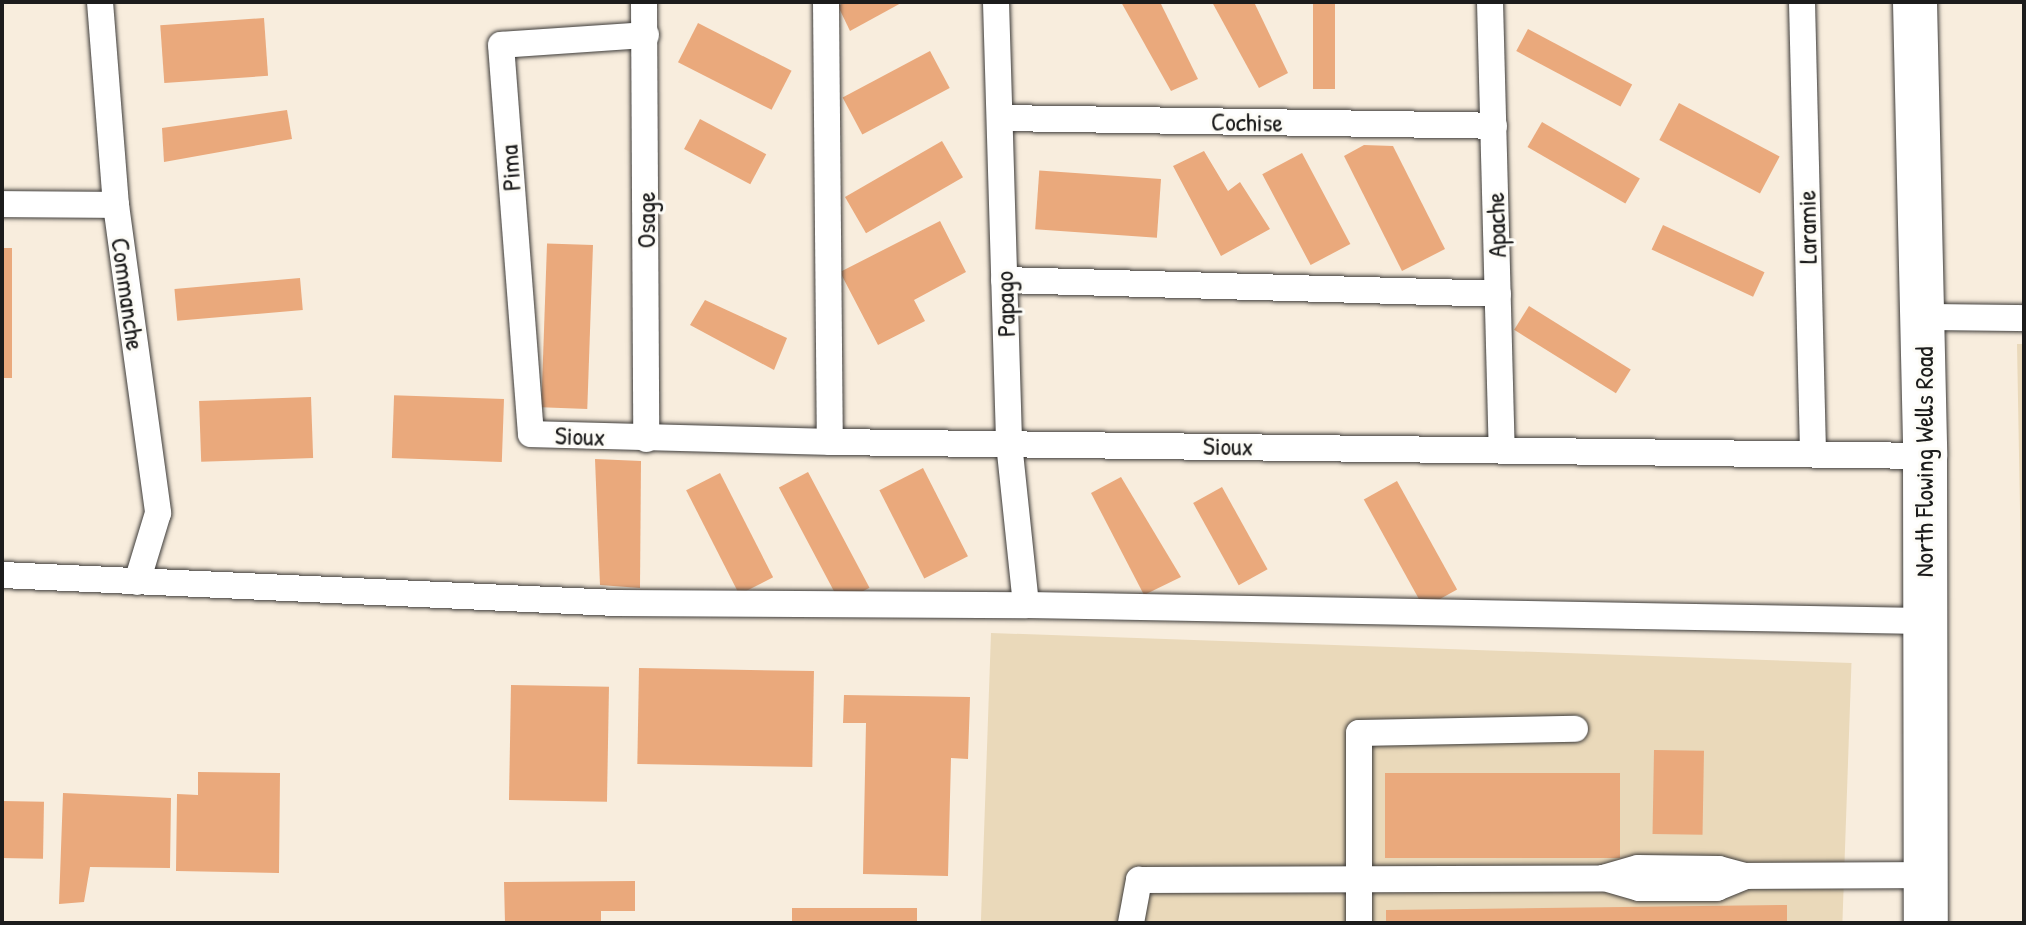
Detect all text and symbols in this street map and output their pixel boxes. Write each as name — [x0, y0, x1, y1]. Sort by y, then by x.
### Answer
street label: Cochise — [1211, 106, 1283, 138]
street label: Pima — [493, 144, 527, 192]
street label: Laramie — [1791, 190, 1823, 264]
street label: Osage — [630, 192, 662, 248]
street label: Apache — [1479, 192, 1513, 258]
street label: Commanche — [105, 236, 151, 352]
street label: Papago — [988, 270, 1022, 338]
street label: North Flowing Wells Road — [1908, 347, 1940, 577]
street label: Sioux — [554, 420, 606, 452]
street label: Sioux — [1203, 430, 1253, 462]

